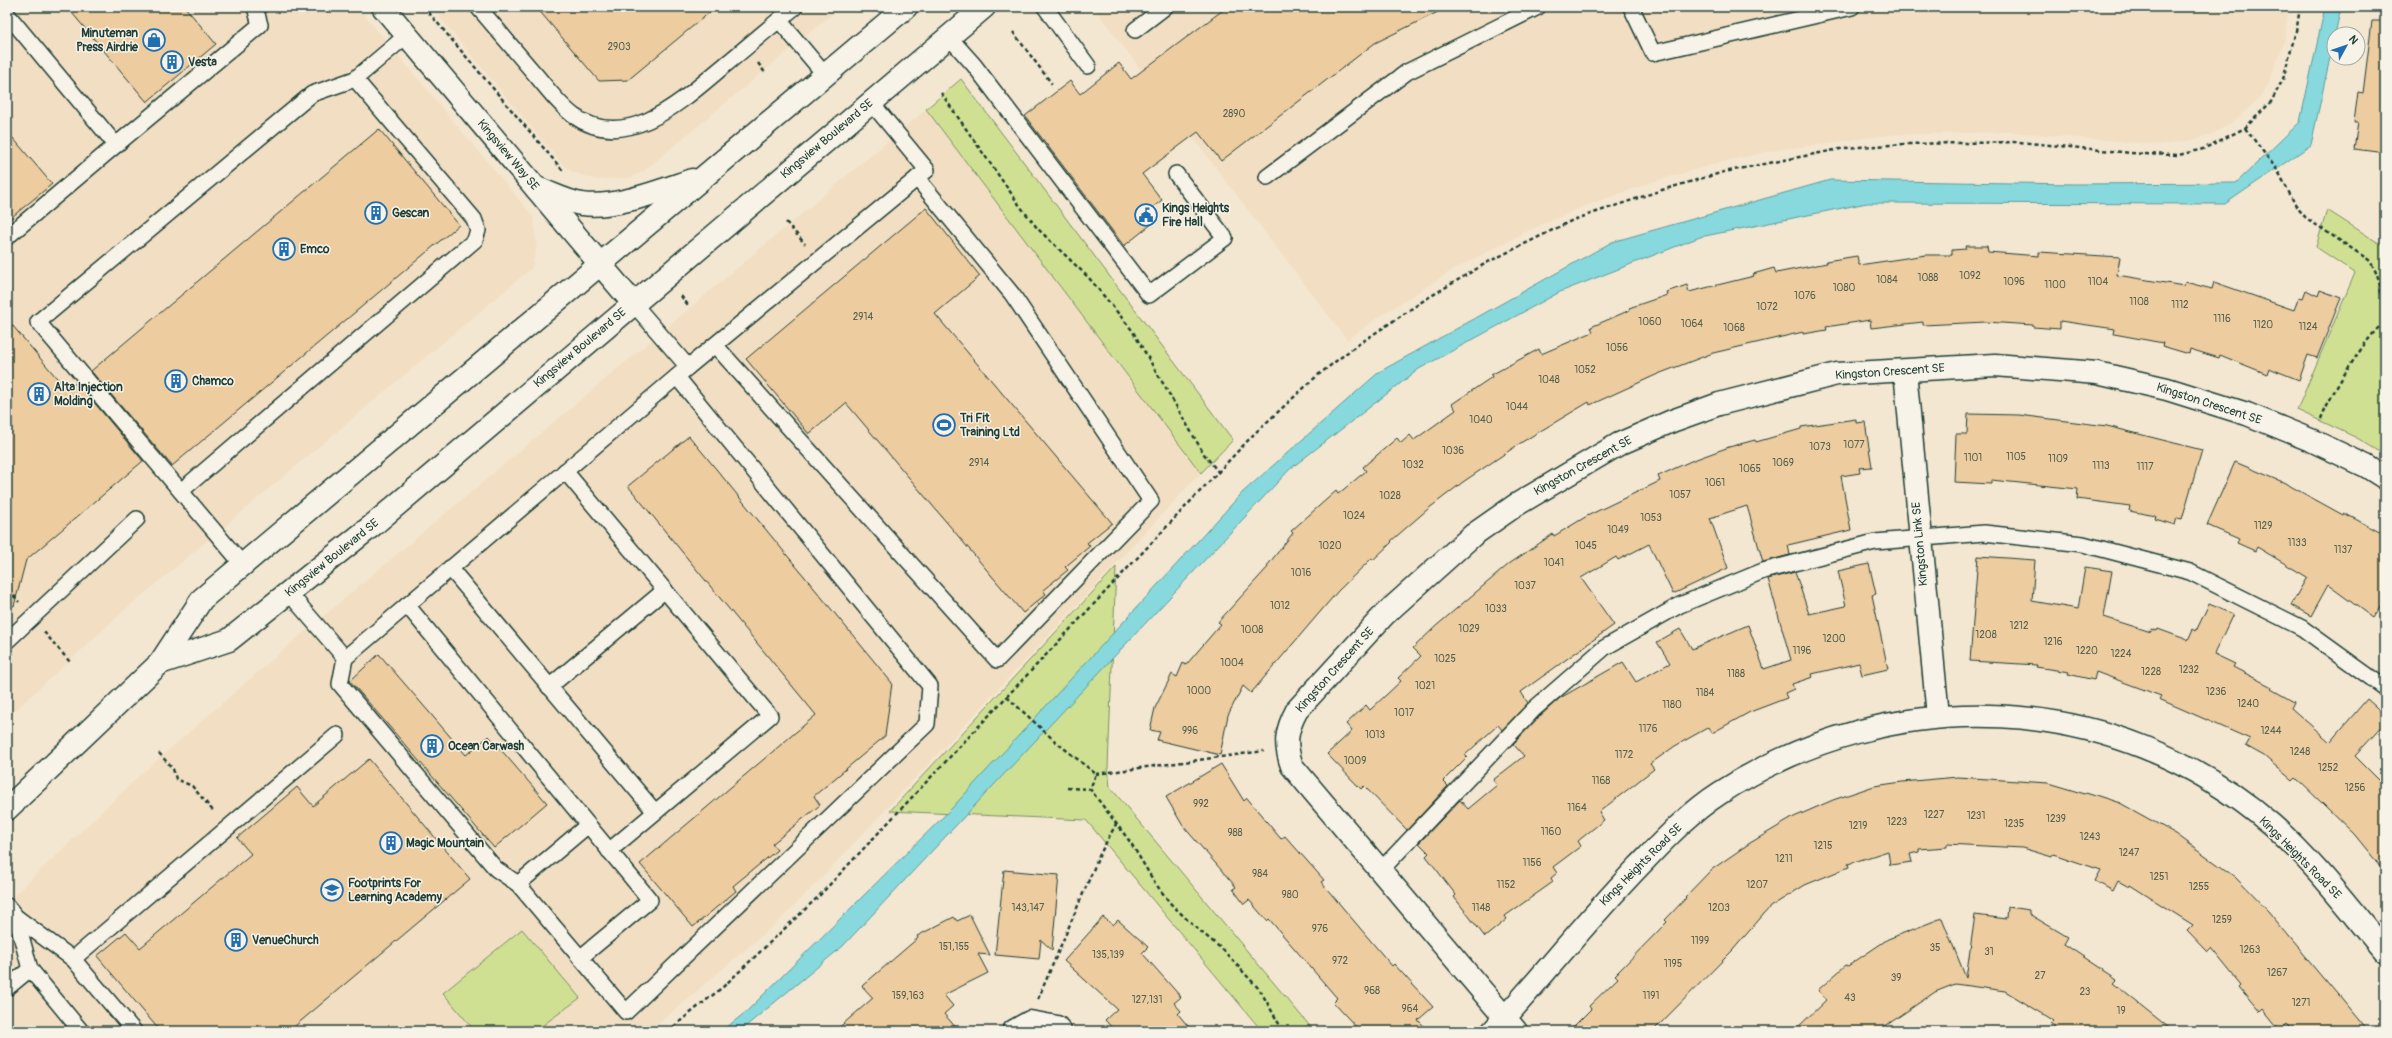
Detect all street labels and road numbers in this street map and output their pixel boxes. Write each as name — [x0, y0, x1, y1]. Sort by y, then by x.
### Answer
street label: Kingsview Boulevard SE — [778, 96, 876, 182]
street label: Kingsview Way SE — [474, 116, 542, 194]
street label: Kingsview Boulevard SE — [531, 305, 629, 391]
street label: Kingston Crescent SE — [1835, 361, 1945, 383]
street label: Kingston Crescent SE — [2154, 380, 2264, 428]
street label: Kingston Crescent SE — [1531, 433, 1635, 499]
street label: Kingston Link SE — [1909, 501, 1931, 587]
street label: Kingsview Boulevard SE — [282, 516, 382, 600]
street label: Kingston Crescent SE — [1293, 624, 1377, 716]
street label: Kings Heights Road SE — [2256, 814, 2344, 902]
street label: Kings Heights Road SE — [1597, 821, 1685, 909]

